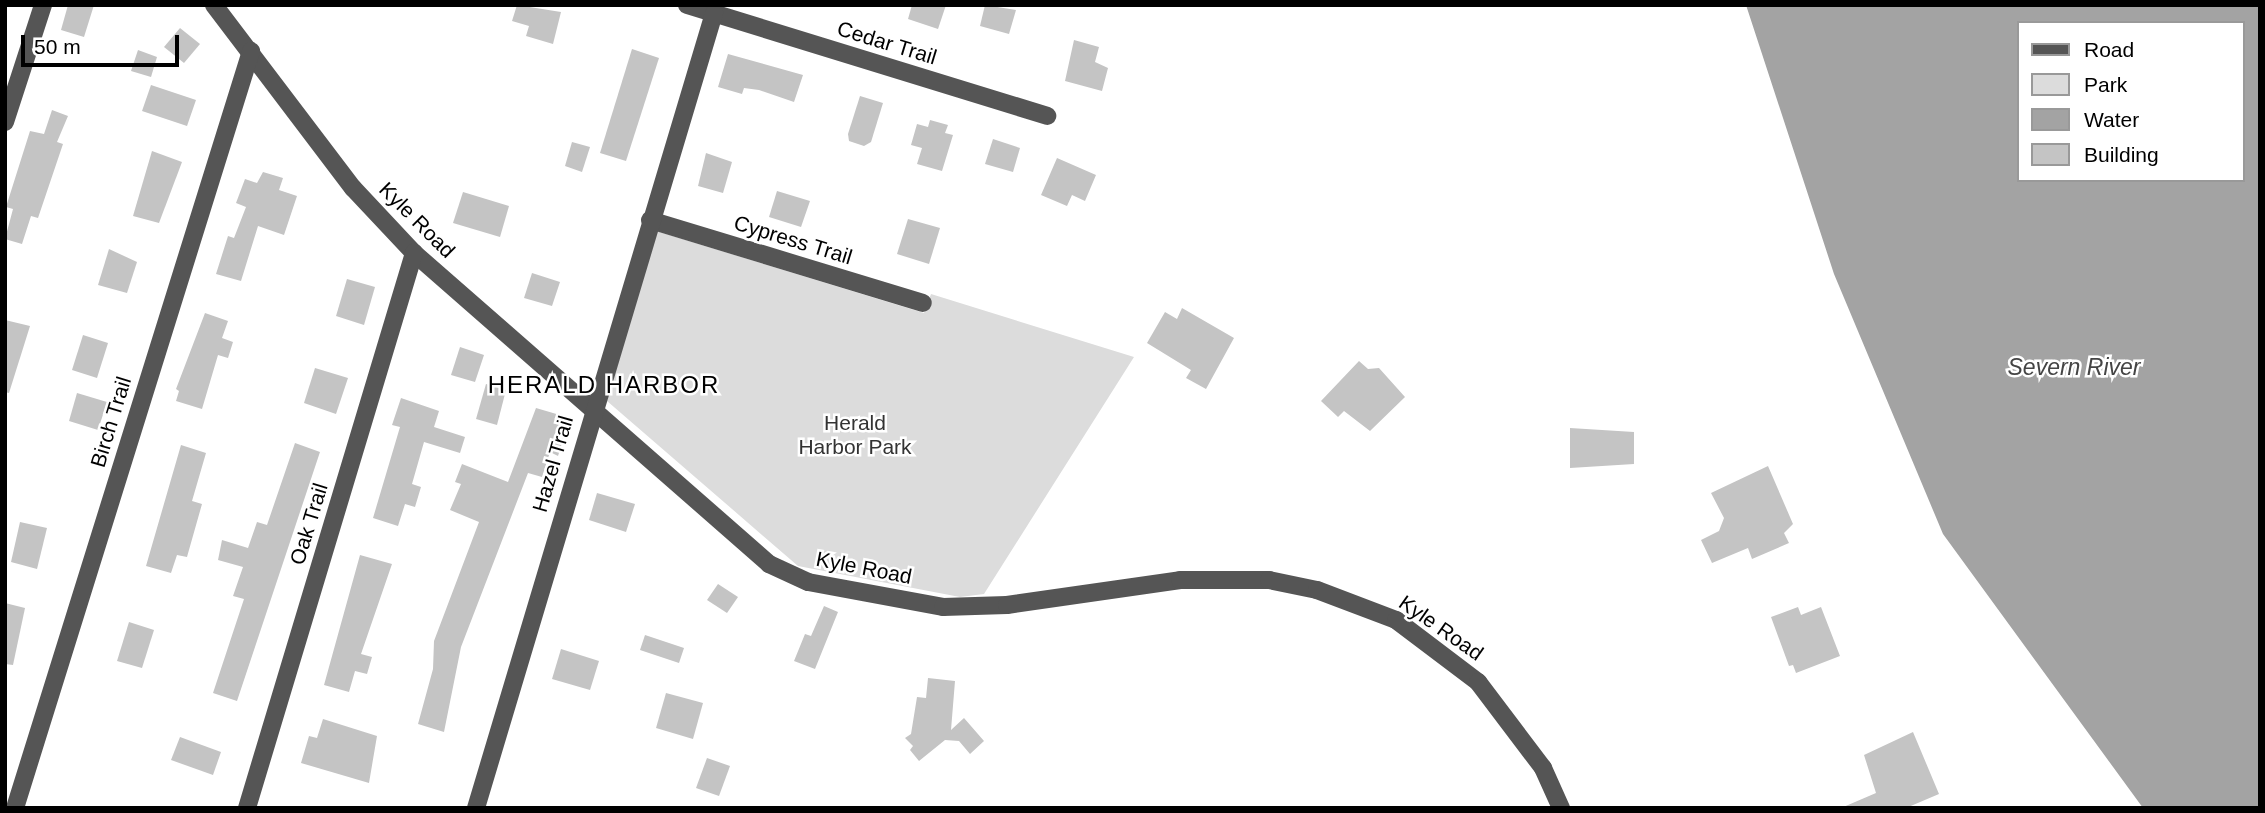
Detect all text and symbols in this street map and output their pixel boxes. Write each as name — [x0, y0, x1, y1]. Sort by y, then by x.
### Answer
street label: Cedar Trail — [834, 16, 940, 70]
scale bar — [24, 21, 182, 65]
legend — [2016, 21, 2244, 182]
text: 50 m — [34, 35, 81, 58]
text: Road — [2084, 38, 2134, 61]
text: Park — [2084, 73, 2127, 96]
text: Water — [2084, 108, 2139, 131]
text: Building — [2084, 143, 2159, 166]
street label: Kyle Road — [374, 177, 460, 263]
street label: Cypress Trail — [731, 210, 855, 270]
water label: Severn River — [2008, 353, 2140, 381]
district label: HERALD HARBOR — [489, 371, 719, 399]
street label: Birch Trail — [85, 373, 137, 471]
park label: Herald Harbor Park — [798, 410, 912, 460]
street label: Hazel Trail — [527, 413, 579, 515]
street label: Oak Trail — [285, 480, 333, 568]
street label: Kyle Road — [814, 546, 914, 590]
street label: Kyle Road — [1394, 590, 1488, 666]

